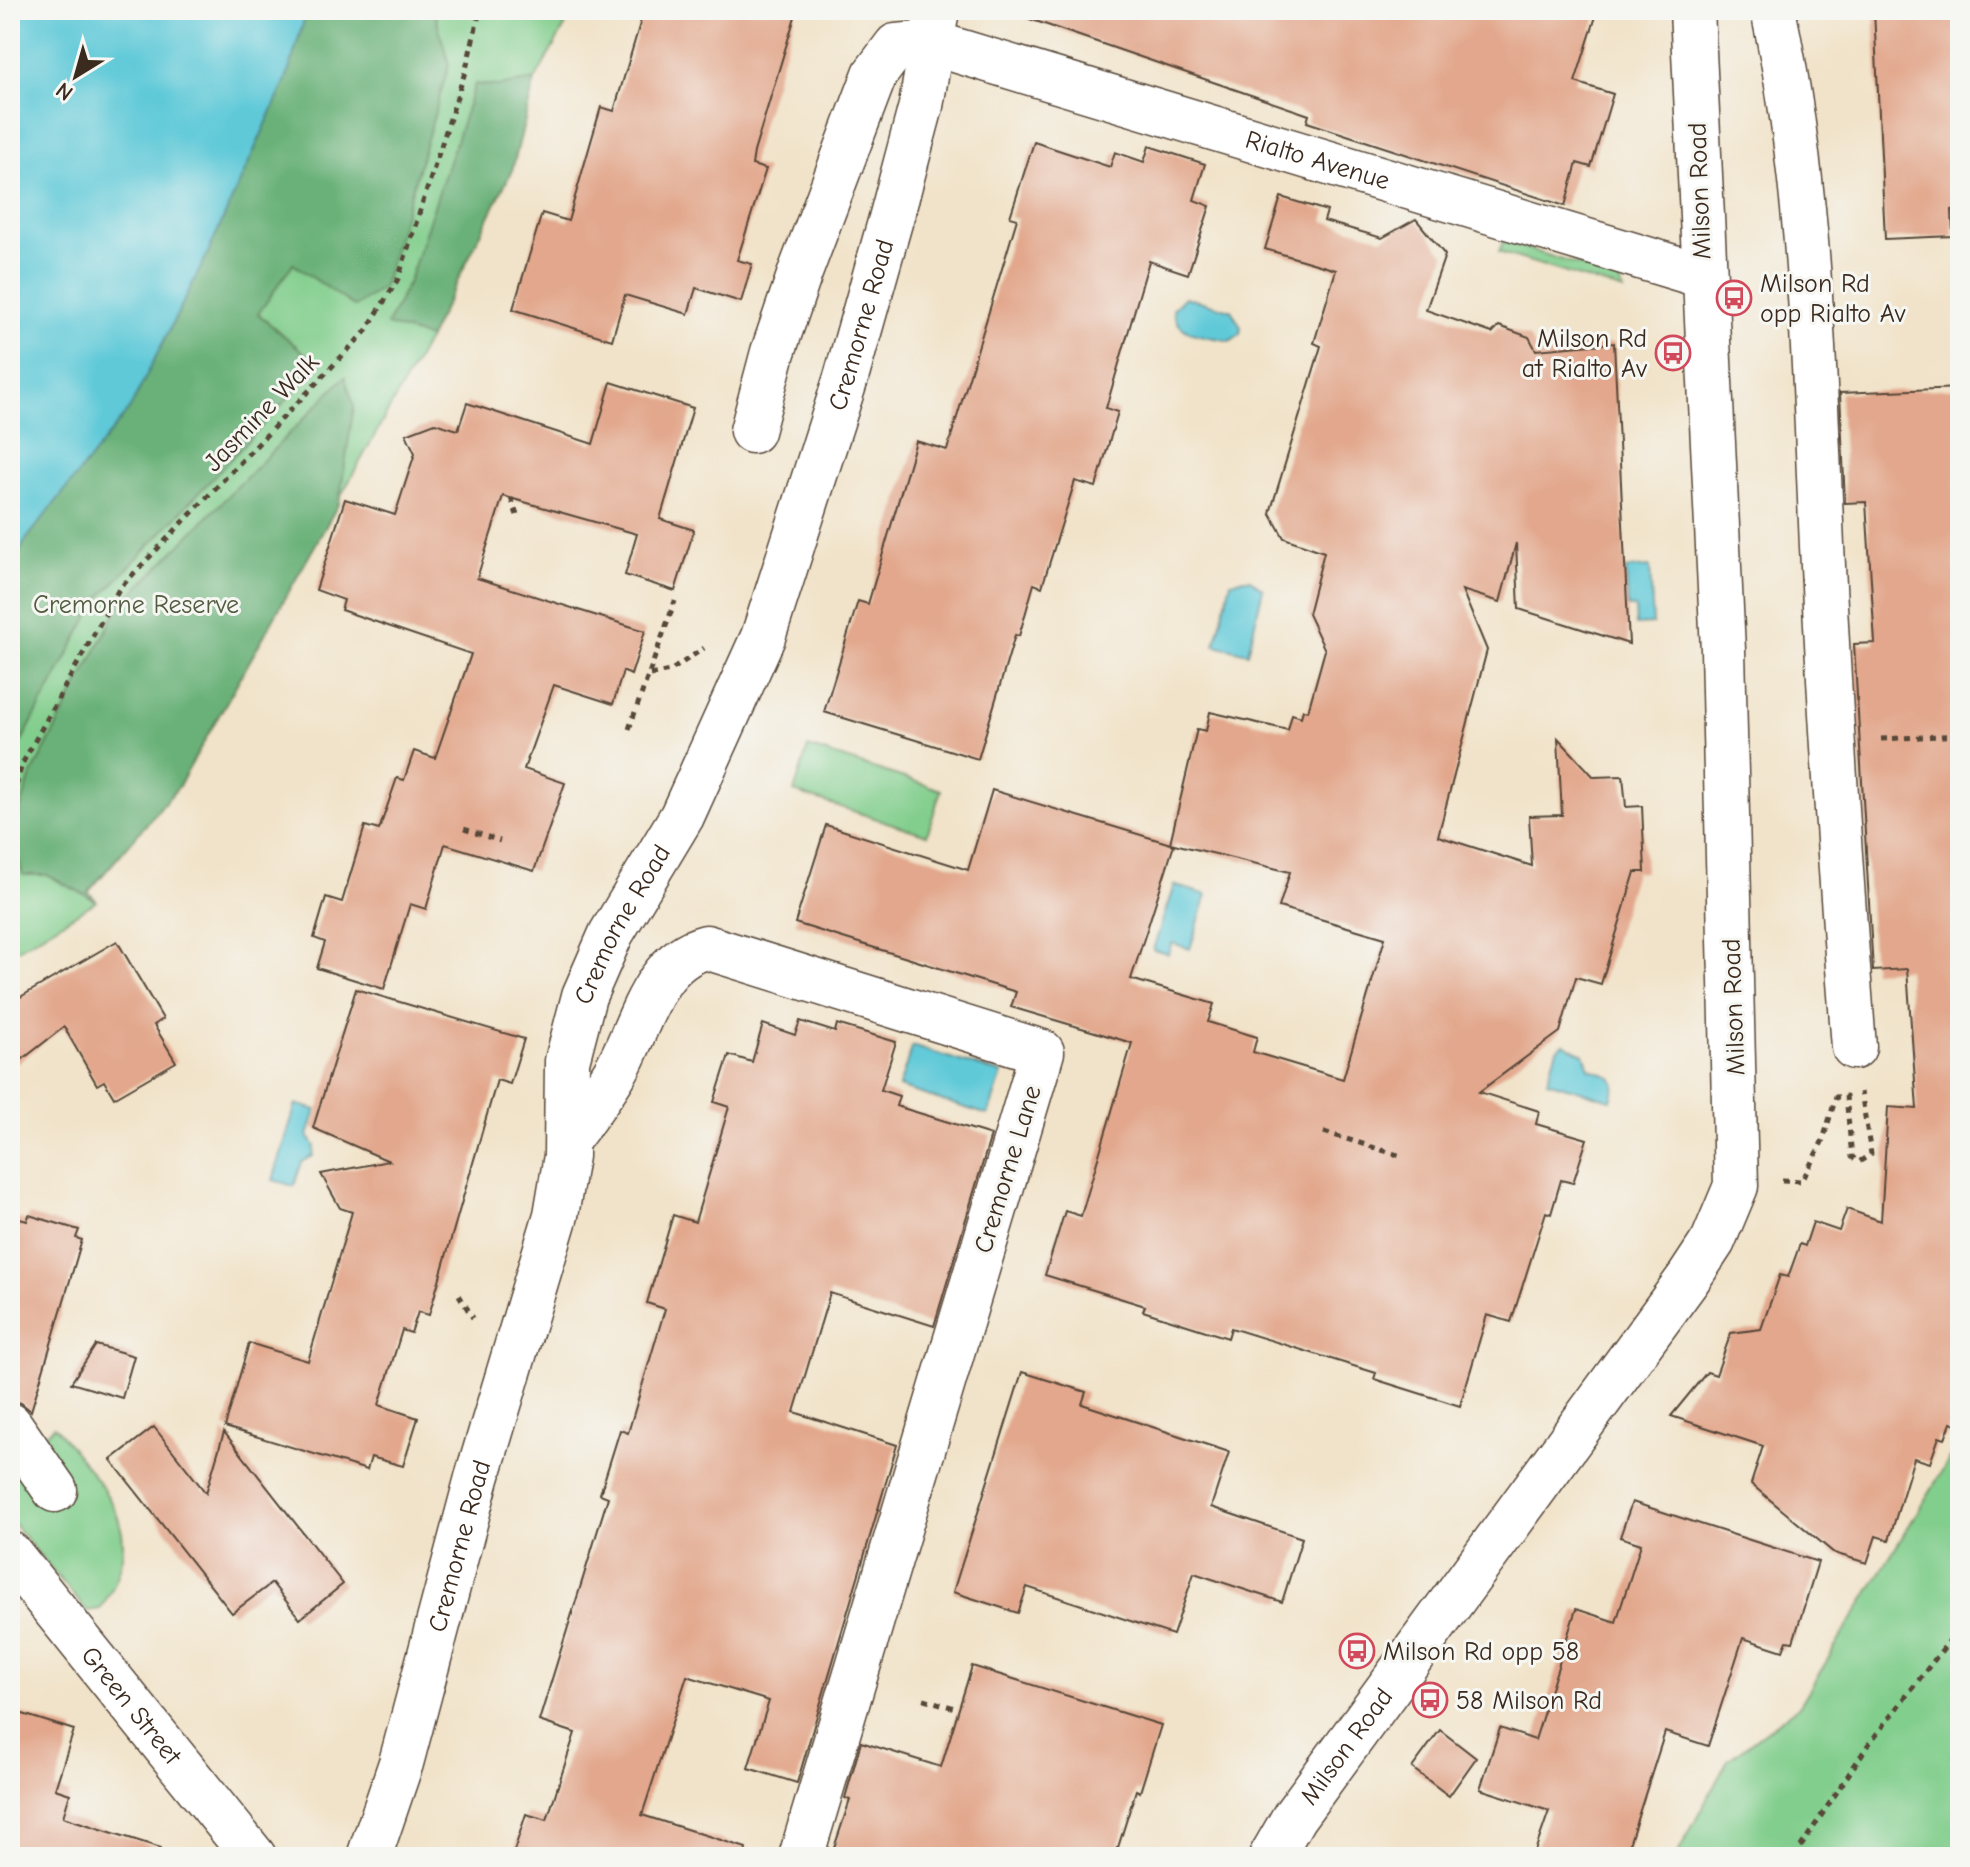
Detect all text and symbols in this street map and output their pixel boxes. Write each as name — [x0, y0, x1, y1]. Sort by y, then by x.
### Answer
north arrow — [36, 36, 116, 116]
text: N — [51, 76, 78, 106]
street label: Milson Road — [1683, 122, 1717, 260]
street label: Rialto Avenue — [1242, 125, 1393, 196]
street label: Cremorne Road — [823, 236, 900, 414]
place label: Milson Rd opp Rialto Av — [1760, 269, 1906, 329]
bus stop icon: Milson Rd opp Rialto Av — [1715, 279, 1753, 317]
place label: Milson Rd at Rialto Av — [1522, 324, 1647, 384]
bus stop icon: Milson Rd at Rialto Av — [1654, 334, 1692, 372]
street label: Jasmine Walk — [198, 347, 326, 478]
park label: Cremorne Reserve — [33, 590, 239, 620]
street label: Cremorne Road — [568, 840, 677, 1009]
street label: Milson Road — [1717, 938, 1751, 1076]
street label: Cremorne Lane — [968, 1082, 1048, 1257]
street label: Cremorne Road — [423, 1457, 498, 1635]
bus stop icon: Milson Rd opp 58 — [1338, 1632, 1376, 1670]
place label: Milson Rd opp 58 — [1383, 1637, 1579, 1667]
street label: Green Street — [74, 1641, 188, 1772]
bus stop icon: 58 Milson Rd — [1411, 1681, 1449, 1719]
street label: Milson Road — [1294, 1683, 1399, 1811]
place label: 58 Milson Rd — [1456, 1686, 1602, 1716]

